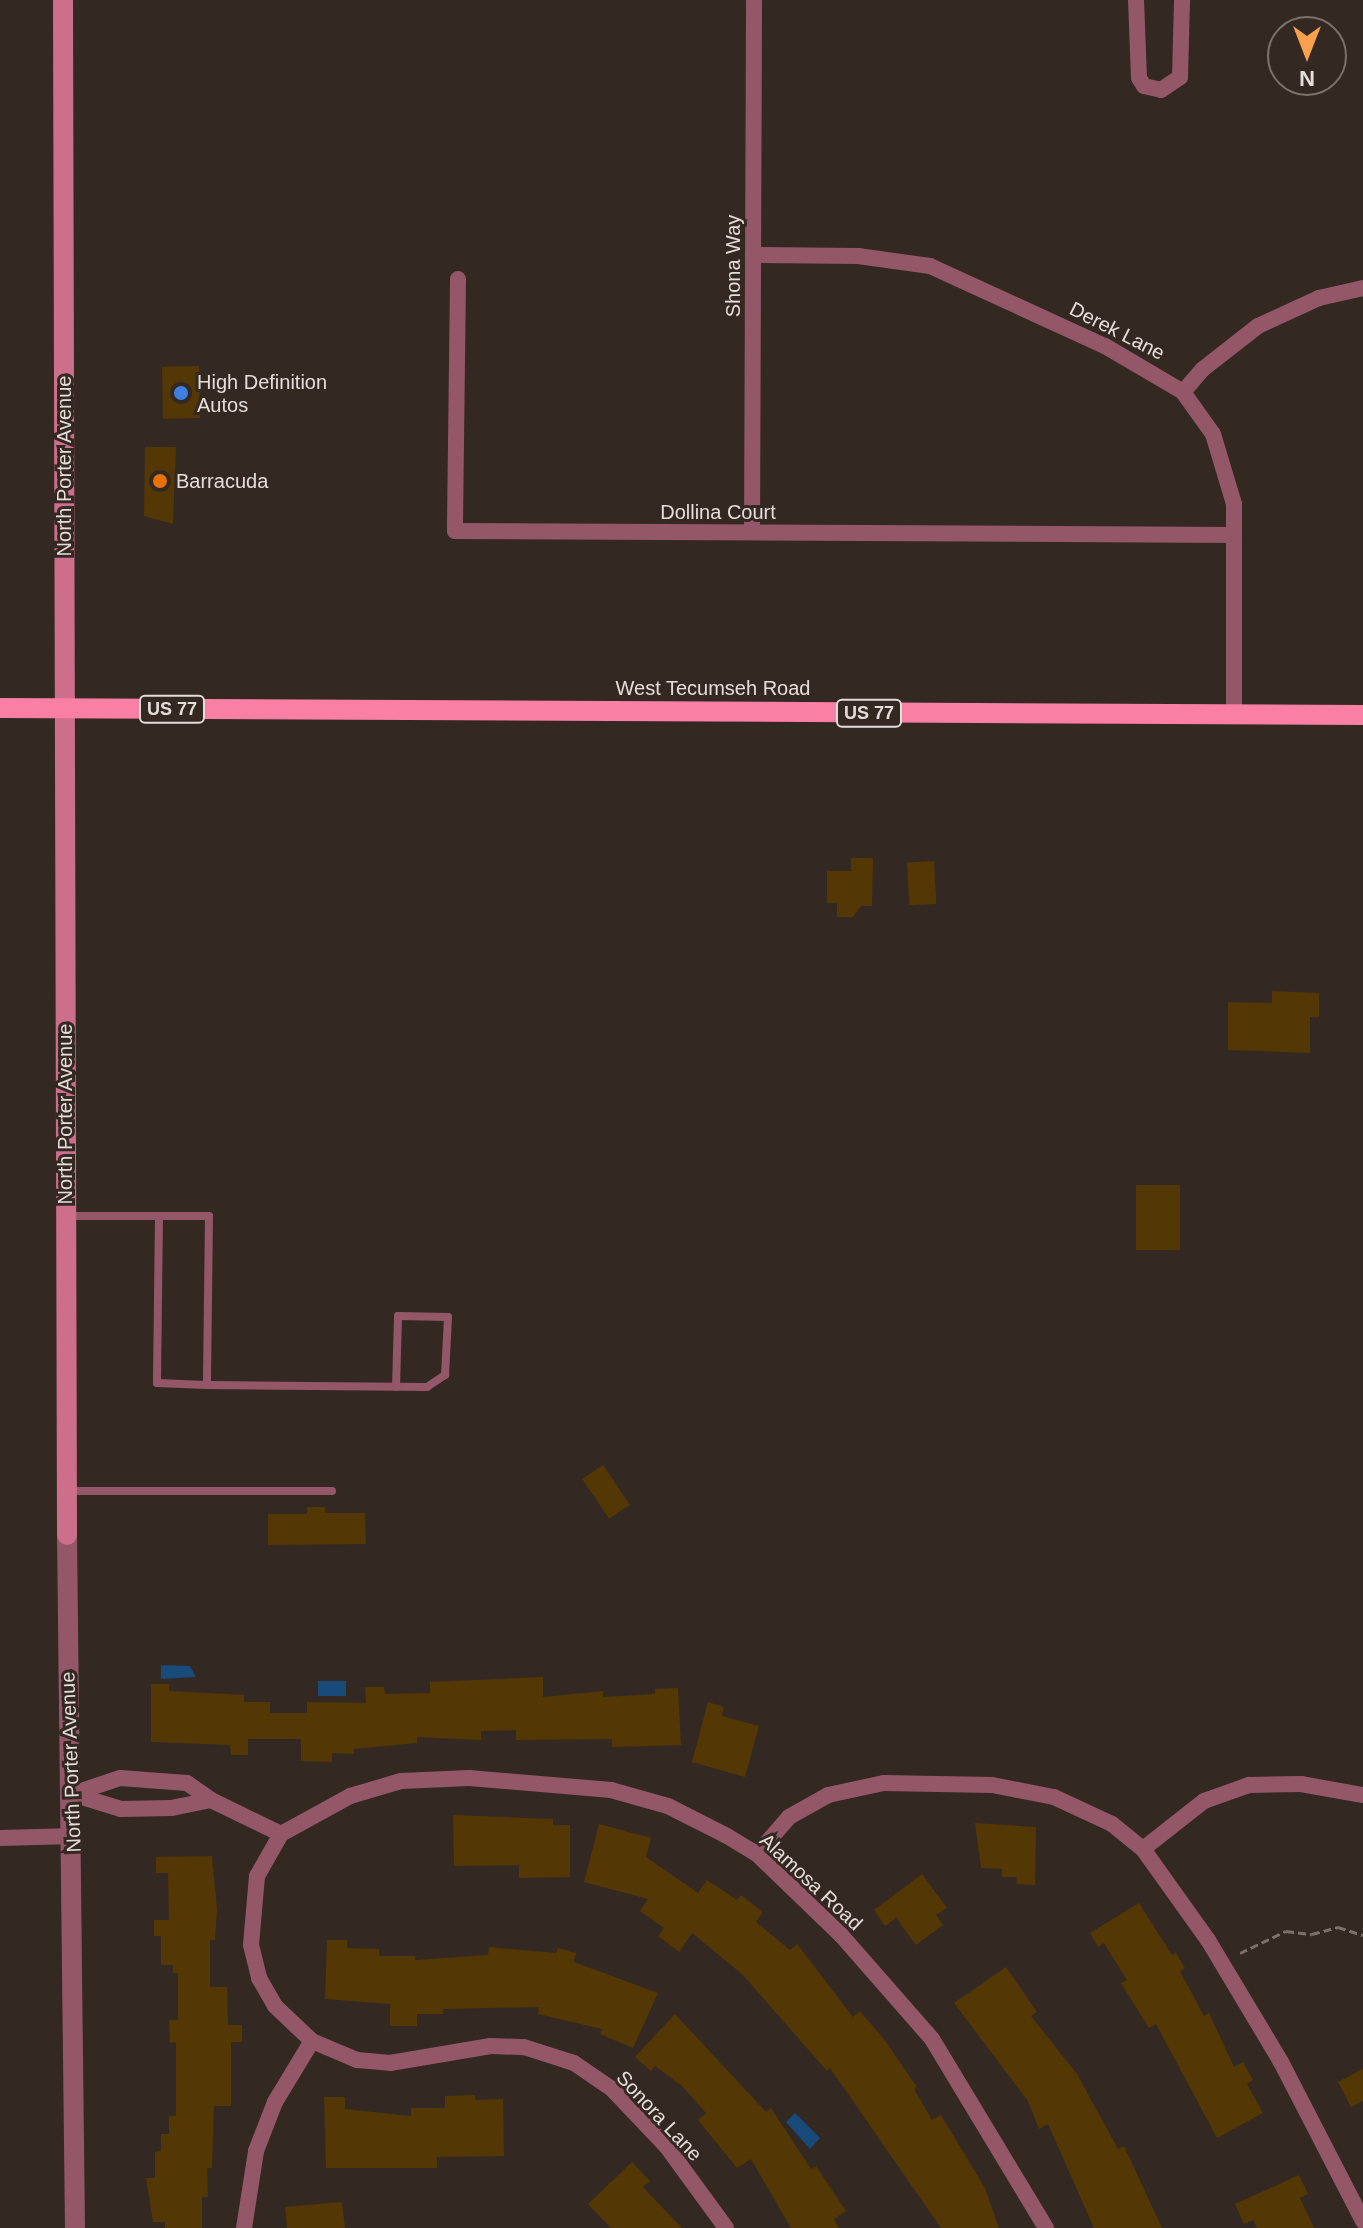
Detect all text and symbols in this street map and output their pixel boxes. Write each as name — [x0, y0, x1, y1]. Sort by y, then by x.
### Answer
north arrow — [1267, 16, 1347, 96]
text: N — [1299, 66, 1315, 91]
street label: Shona Way — [721, 215, 745, 317]
street label: Derek Lane — [1065, 297, 1169, 365]
place label: High Definition Autos — [197, 370, 327, 417]
street label: North Porter Avenue — [52, 375, 76, 557]
marker: High Definition Autos — [172, 384, 190, 402]
place label: Barracuda — [176, 469, 268, 493]
marker: Barracuda — [151, 472, 169, 490]
street label: Dollina Court — [660, 500, 776, 524]
street label: West Tecumseh Road — [615, 676, 811, 700]
road number: US 77 — [138, 695, 206, 723]
road number: US 77 — [835, 699, 903, 727]
street label: North Porter Avenue — [53, 1023, 77, 1205]
street label: North Porter Avenue — [56, 1671, 86, 1853]
street label: Alamosa Road — [755, 1828, 867, 1936]
street label: Sonora Lane — [611, 2066, 707, 2166]

